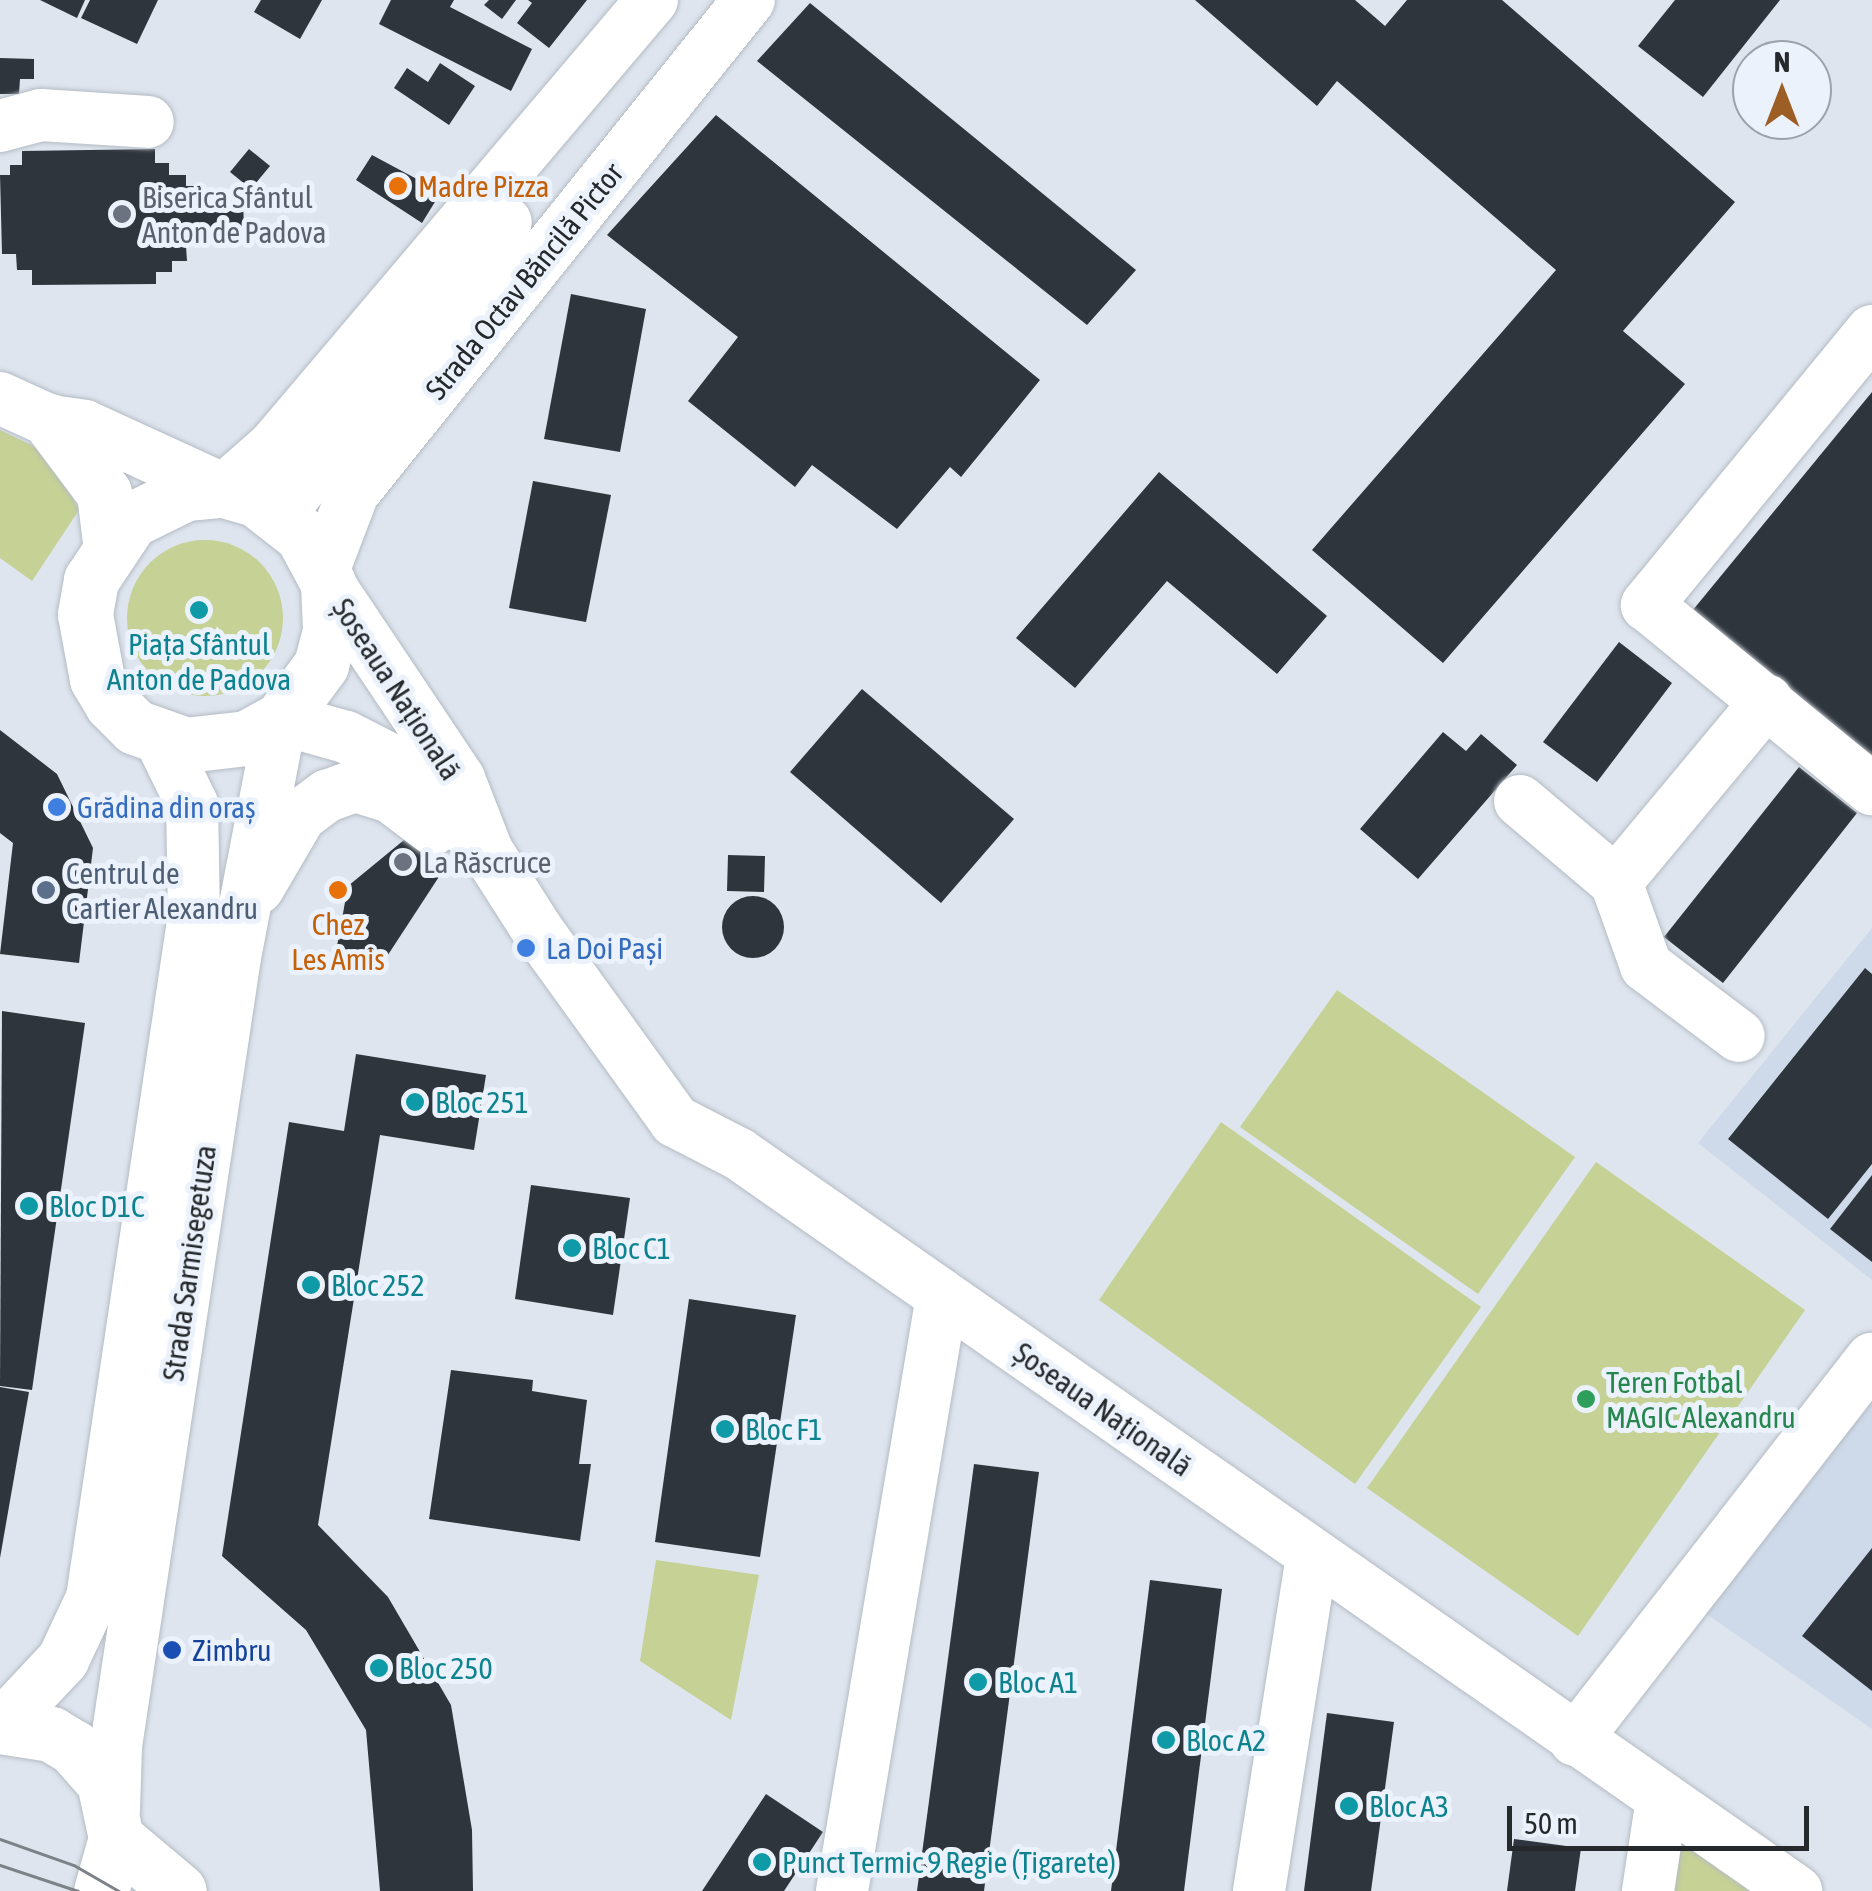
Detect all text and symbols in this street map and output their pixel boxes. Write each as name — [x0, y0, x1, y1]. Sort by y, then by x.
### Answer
north arrow — [1732, 40, 1832, 140]
text: N — [1774, 46, 1790, 78]
street label: Strada Octav Băncilă Pictor — [418, 156, 630, 406]
place label: Madre Pizza — [418, 168, 549, 204]
marker: Madre Pizza — [387, 175, 409, 197]
place label: Biserica Sfântul Anton de Padova — [142, 179, 326, 250]
marker: Biserica Sfântul Anton de Padova — [111, 203, 133, 225]
street label: Șoseaua Națională — [325, 592, 469, 786]
marker: Piața Sfântul Anton de Padova — [188, 599, 210, 621]
place label: Piața Sfântul Anton de Padova — [107, 626, 291, 696]
place label: Grădina din oraș — [77, 789, 255, 825]
marker: Grădina din oraș — [46, 796, 68, 818]
place label: La Răscruce — [423, 844, 551, 880]
marker: La Răscruce — [392, 851, 414, 873]
place label: Centrul de Cartier Alexandru — [66, 855, 258, 926]
marker: Centrul de Cartier Alexandru — [35, 879, 57, 901]
marker: Chez Les Amis — [327, 879, 349, 901]
place label: Chez Les Amis — [291, 906, 385, 976]
place label: La Doi Pași — [546, 930, 663, 966]
marker: La Doi Pași — [515, 937, 537, 959]
place label: Bloc 251 — [435, 1084, 528, 1120]
marker: Bloc 251 — [404, 1091, 426, 1113]
street label: Strada Sarmisegetuza — [155, 1143, 223, 1383]
place label: Bloc D1C — [49, 1188, 145, 1224]
marker: Bloc D1C — [18, 1195, 40, 1217]
place label: Bloc C1 — [592, 1230, 671, 1266]
marker: Bloc C1 — [561, 1237, 583, 1259]
place label: Bloc 252 — [331, 1267, 424, 1303]
marker: Bloc 252 — [300, 1274, 322, 1296]
street label: Șoseaua Națională — [1007, 1334, 1199, 1484]
place label: Teren Fotbal MAGIC Alexandru — [1606, 1364, 1796, 1434]
marker: Teren Fotbal MAGIC Alexandru — [1575, 1388, 1597, 1410]
place label: Bloc F1 — [745, 1411, 822, 1447]
marker: Bloc F1 — [714, 1418, 736, 1440]
place label: Zimbru — [192, 1632, 272, 1668]
marker: Zimbru — [161, 1639, 183, 1661]
place label: Bloc 250 — [399, 1650, 492, 1686]
marker: Bloc 250 — [368, 1657, 390, 1679]
place label: Bloc A1 — [998, 1664, 1078, 1700]
marker: Bloc A1 — [967, 1671, 989, 1693]
place label: Bloc A2 — [1186, 1722, 1266, 1758]
marker: Bloc A2 — [1155, 1729, 1177, 1751]
scale bar — [1512, 1786, 1814, 1848]
place label: Bloc A3 — [1369, 1788, 1449, 1824]
marker: Bloc A3 — [1338, 1795, 1360, 1817]
text: 50 m — [1524, 1806, 1578, 1840]
place label: Punct Termic 9 Regie (Țigarete) — [782, 1844, 1116, 1880]
marker: Punct Termic 9 Regie (Țigarete) — [751, 1851, 773, 1873]

